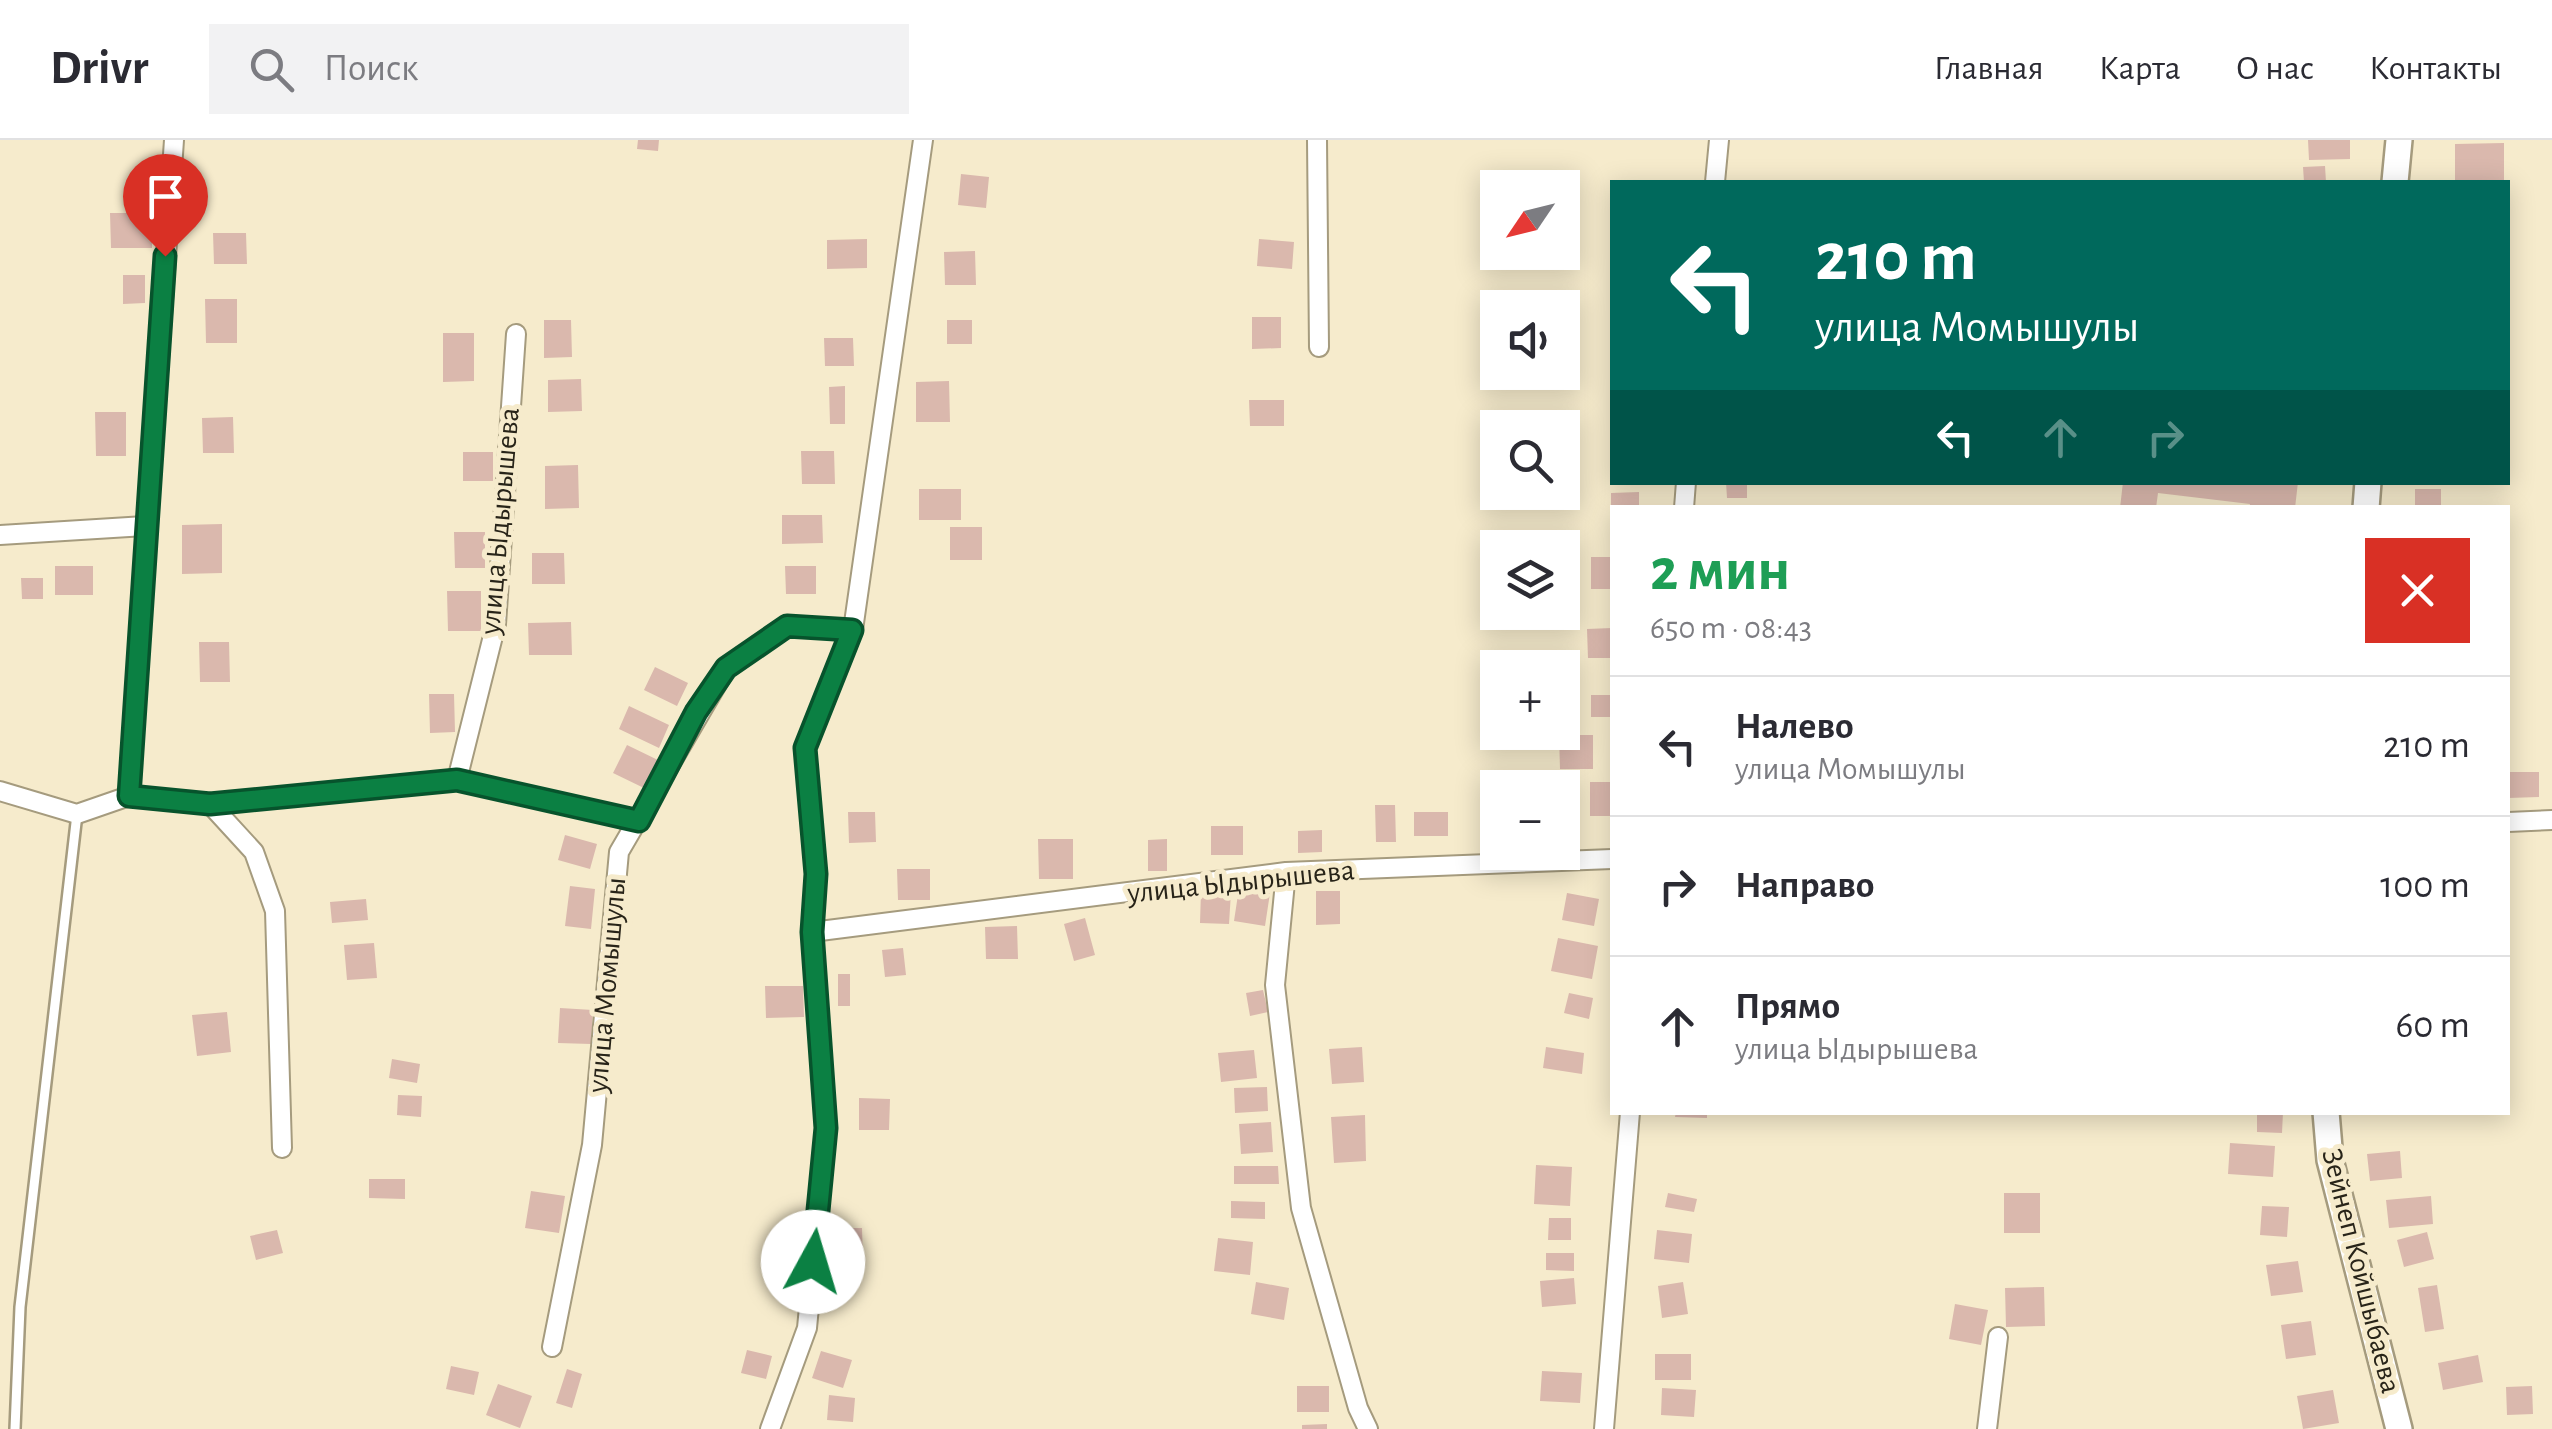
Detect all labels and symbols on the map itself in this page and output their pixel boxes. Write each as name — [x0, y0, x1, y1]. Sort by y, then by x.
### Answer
pin — [123, 154, 208, 257]
north arrow — [1480, 170, 1580, 270]
street label: улица Ыдырышева — [475, 406, 525, 637]
street label: улица Ыдырышева — [1125, 855, 1356, 909]
street label: улица Момышулы — [583, 876, 631, 1095]
street label: Зейнеп Койшыбаева — [2316, 1146, 2406, 1396]
position arrow — [761, 1210, 865, 1314]

